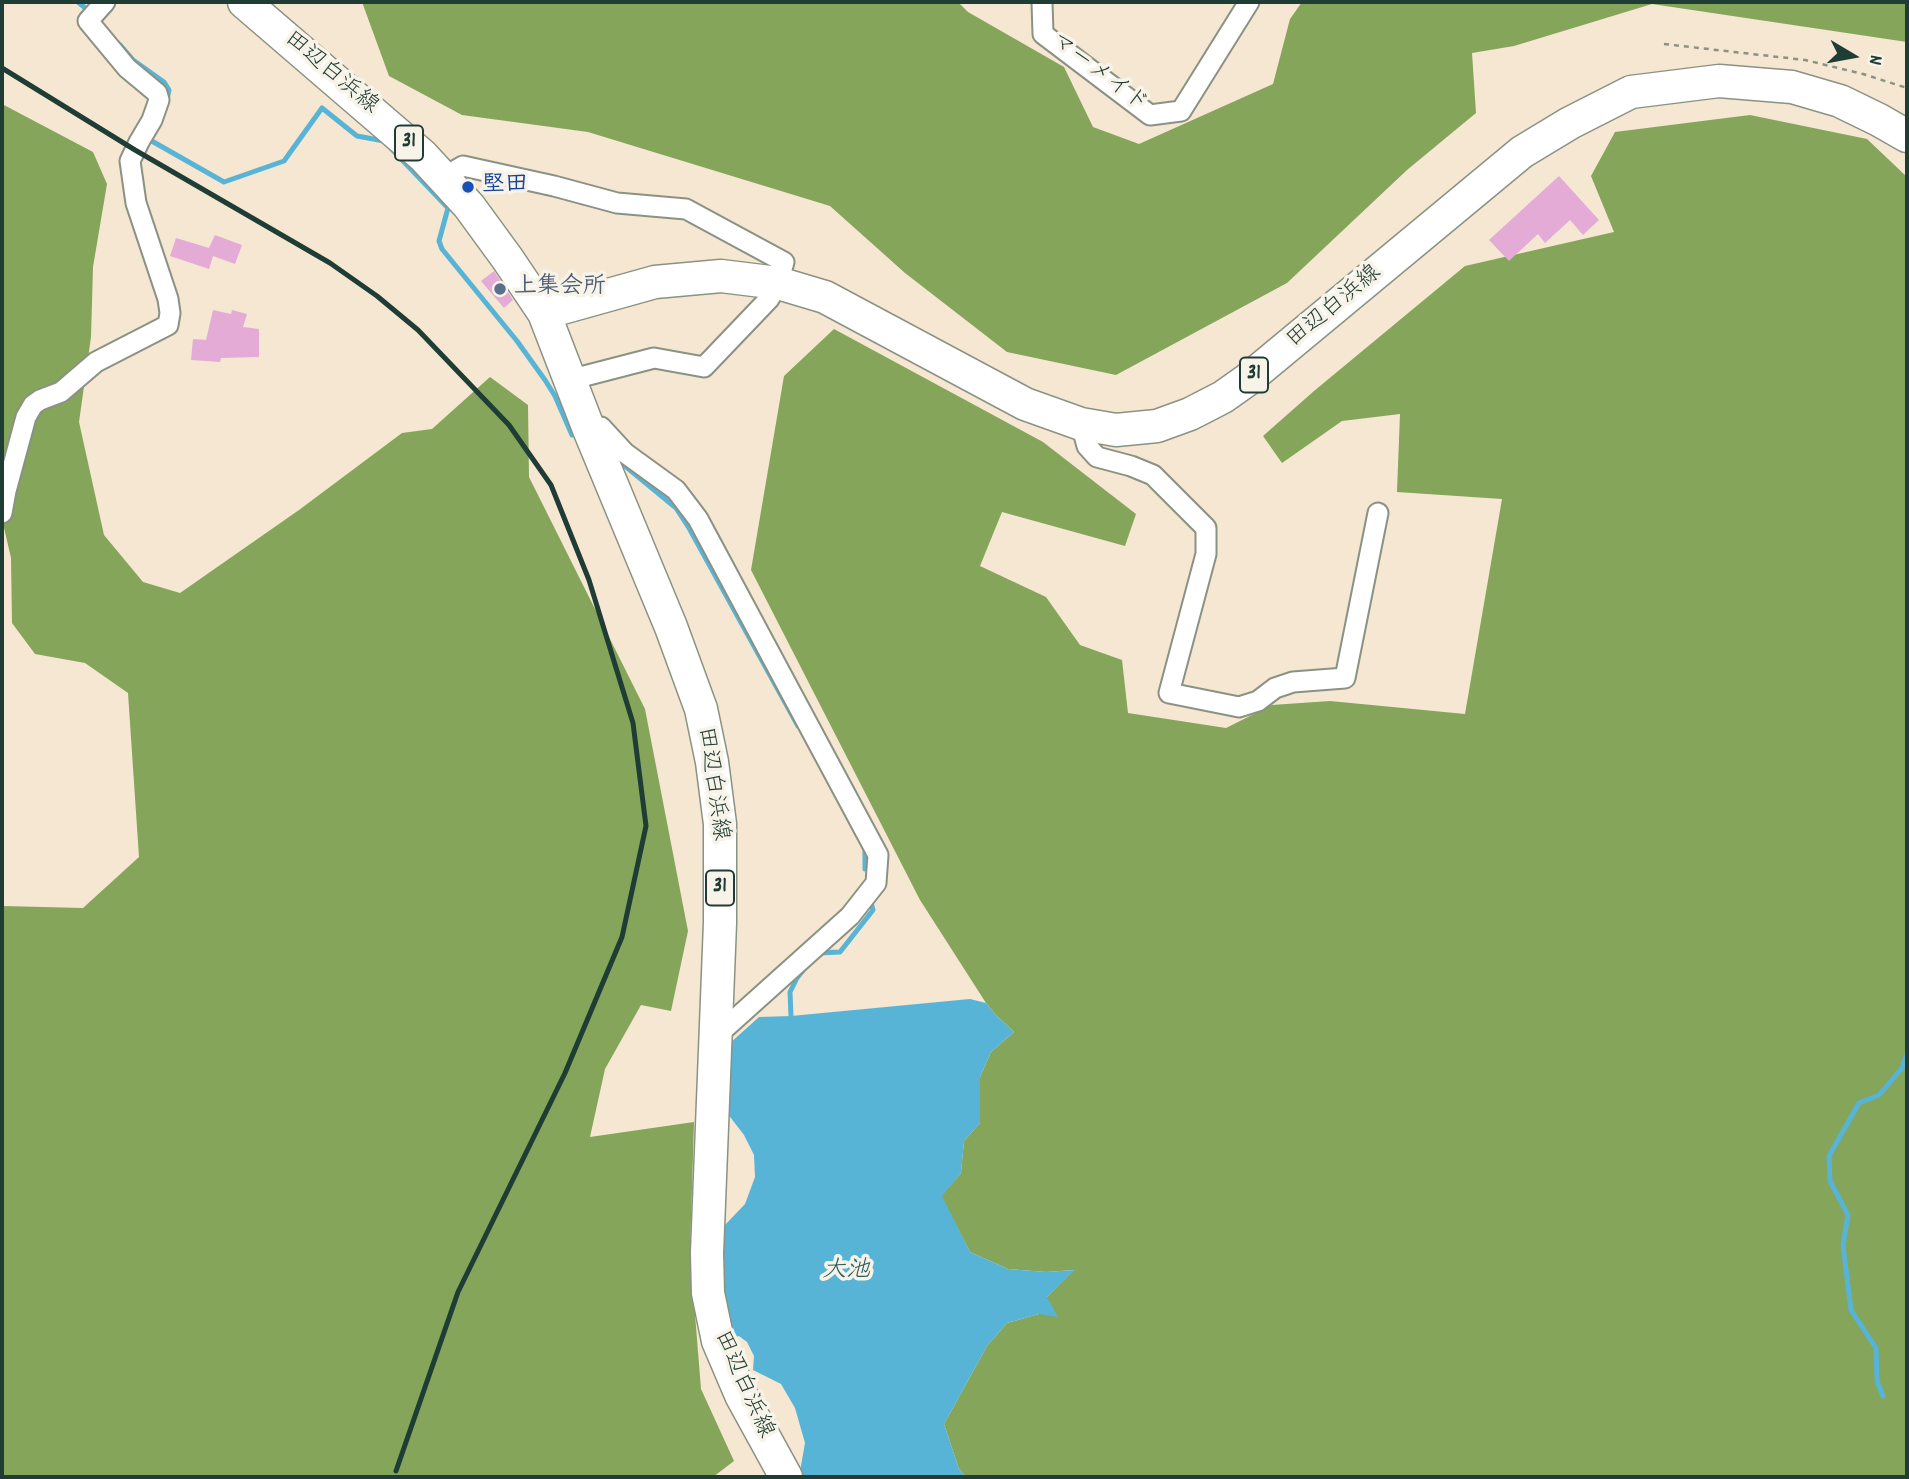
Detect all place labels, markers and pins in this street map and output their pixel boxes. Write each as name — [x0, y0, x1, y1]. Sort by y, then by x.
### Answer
place label: 堅田 — [482, 173, 528, 201]
marker: 堅田 — [460, 179, 476, 195]
place label: 上集会所 — [514, 275, 606, 303]
marker: 上集会所 — [492, 281, 508, 297]

